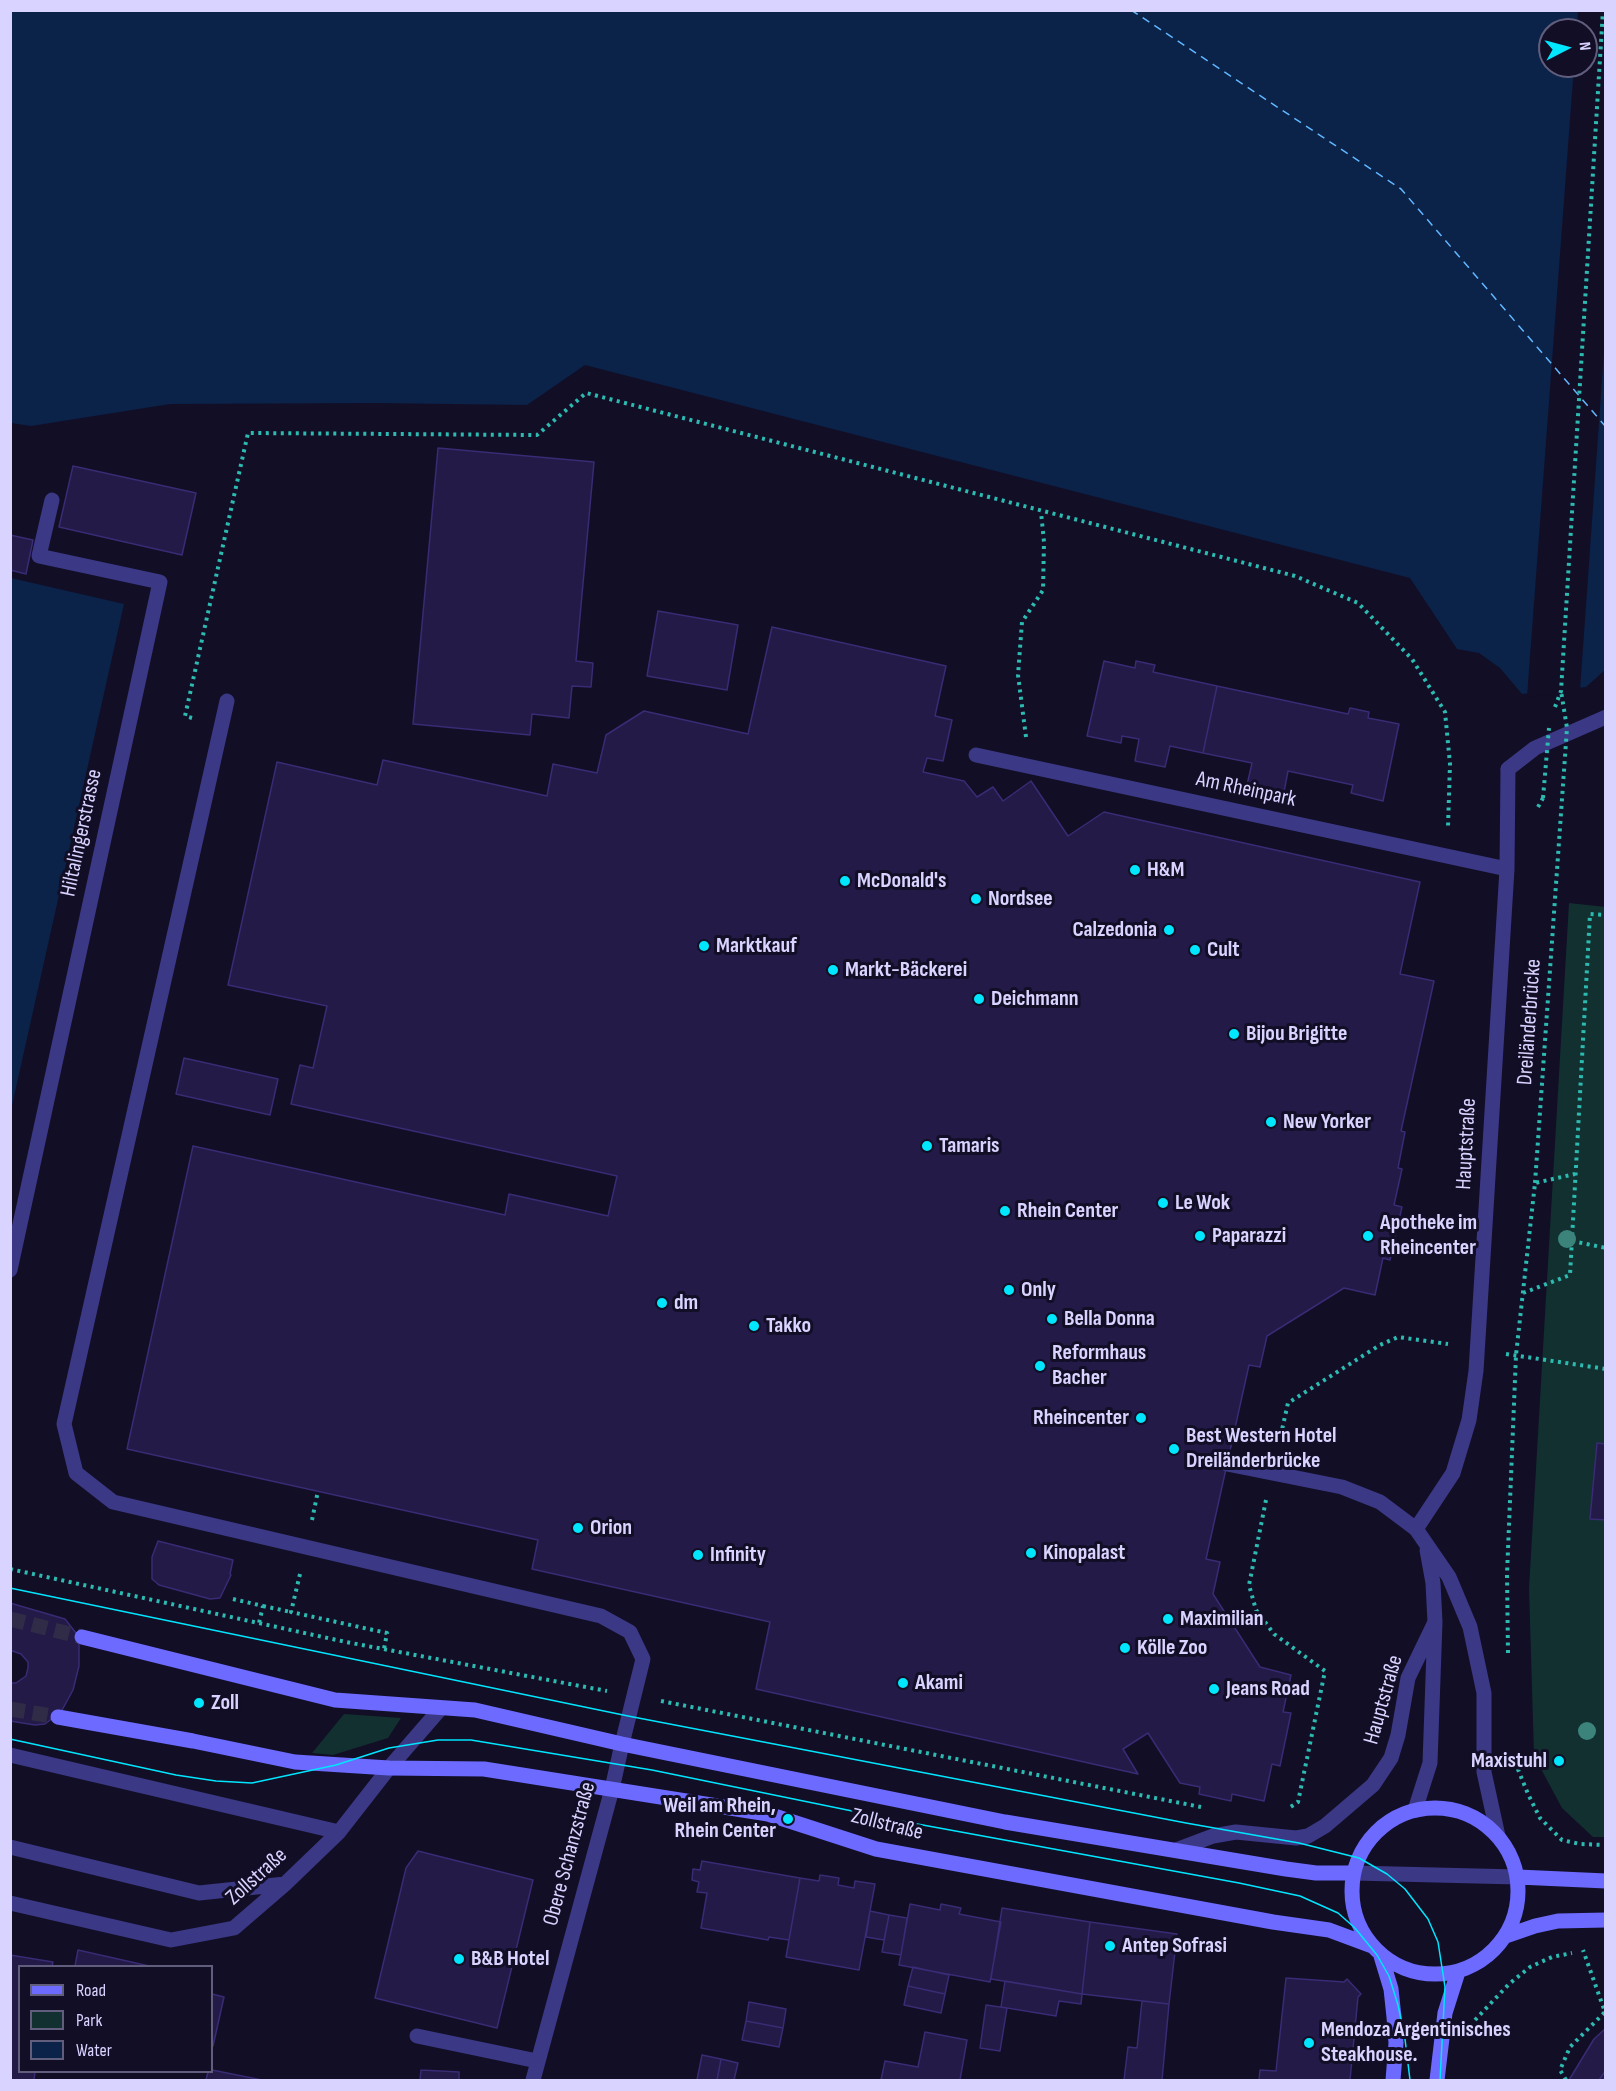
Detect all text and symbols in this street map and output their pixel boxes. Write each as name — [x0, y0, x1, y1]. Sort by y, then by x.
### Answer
north arrow — [1538, 18, 1598, 78]
text: N — [1575, 41, 1594, 52]
street label: Hiltalingerstrasse — [56, 767, 108, 899]
street label: Am Rheinpark — [1194, 767, 1298, 813]
place label: H&M — [1147, 857, 1184, 883]
marker: H&M — [1128, 863, 1142, 877]
place label: McDonald's — [857, 868, 946, 894]
marker: McDonald's — [838, 874, 852, 888]
place label: Nordsee — [988, 886, 1053, 912]
marker: Nordsee — [969, 892, 983, 906]
place label: Calzedonia — [1072, 917, 1157, 943]
marker: Calzedonia — [1162, 923, 1176, 937]
place label: Marktkauf — [716, 933, 797, 959]
place label: Cult — [1207, 937, 1240, 963]
marker: Marktkauf — [697, 939, 711, 953]
marker: Cult — [1188, 943, 1202, 957]
place label: Markt-Bäckerei — [845, 957, 967, 983]
street label: Dreiländerbrücke — [1512, 958, 1548, 1086]
marker: Markt-Bäckerei — [826, 963, 840, 977]
place label: Deichmann — [991, 986, 1078, 1012]
marker: Deichmann — [972, 992, 986, 1006]
place label: Bijou Brigitte — [1246, 1021, 1347, 1047]
marker: Bijou Brigitte — [1227, 1027, 1241, 1041]
street label: Hauptstraße — [1451, 1098, 1483, 1190]
place label: New Yorker — [1283, 1109, 1371, 1135]
marker: New Yorker — [1264, 1115, 1278, 1129]
place label: Tamaris — [939, 1133, 1000, 1159]
marker: Tamaris — [920, 1139, 934, 1153]
place label: Le Wok — [1175, 1190, 1230, 1216]
marker: Le Wok — [1156, 1196, 1170, 1210]
place label: Rhein Center — [1017, 1198, 1118, 1224]
marker: Rhein Center — [998, 1204, 1012, 1218]
place label: Apotheke im Rheincenter — [1380, 1210, 1477, 1262]
place label: Paparazzi — [1212, 1223, 1286, 1249]
marker: Paparazzi — [1193, 1229, 1207, 1243]
marker: Apotheke im Rheincenter — [1361, 1229, 1375, 1243]
place label: Only — [1021, 1277, 1056, 1303]
marker: Only — [1002, 1283, 1016, 1297]
place label: dm — [674, 1290, 698, 1316]
marker: dm — [655, 1296, 669, 1310]
place label: Bella Donna — [1064, 1306, 1155, 1332]
marker: Bella Donna — [1045, 1312, 1059, 1326]
place label: Takko — [766, 1313, 811, 1339]
marker: Takko — [747, 1319, 761, 1333]
place label: Reformhaus Bacher — [1052, 1340, 1146, 1392]
marker: Reformhaus Bacher — [1033, 1359, 1047, 1373]
place label: Rheincenter — [1033, 1405, 1129, 1431]
marker: Rheincenter — [1134, 1411, 1148, 1425]
place label: Best Western Hotel Dreiländerbrücke — [1186, 1423, 1337, 1474]
marker: Best Western Hotel Dreiländerbrücke — [1167, 1442, 1181, 1456]
place label: Orion — [590, 1515, 632, 1541]
marker: Orion — [571, 1521, 585, 1535]
place label: Kinopalast — [1043, 1540, 1125, 1566]
place label: Infinity — [710, 1542, 766, 1568]
marker: Kinopalast — [1024, 1546, 1038, 1560]
marker: Infinity — [691, 1548, 705, 1562]
place label: Maximilian — [1180, 1606, 1264, 1632]
marker: Maximilian — [1161, 1612, 1175, 1626]
place label: Kölle Zoo — [1137, 1635, 1207, 1661]
marker: Kölle Zoo — [1118, 1641, 1132, 1655]
street label: Hauptstraße — [1359, 1652, 1409, 1748]
place label: Akami — [915, 1670, 963, 1696]
marker: Akami — [896, 1676, 910, 1690]
place label: Jeans Road — [1226, 1676, 1310, 1702]
marker: Jeans Road — [1207, 1682, 1221, 1696]
place label: Zoll — [211, 1690, 239, 1716]
marker: Zoll — [192, 1696, 206, 1710]
place label: Maxistuhl — [1471, 1748, 1547, 1774]
marker: Maxistuhl — [1552, 1754, 1566, 1768]
street label: Obere Schanzstraße — [538, 1779, 602, 1929]
place label: Weil am Rhein, Rhein Center — [663, 1793, 776, 1844]
street label: Zollstraße — [848, 1803, 926, 1847]
marker: Weil am Rhein, Rhein Center — [781, 1812, 795, 1826]
street label: Zollstraße — [221, 1843, 293, 1911]
place label: Antep Sofrasi — [1122, 1933, 1227, 1959]
marker: Antep Sofrasi — [1103, 1939, 1117, 1953]
place label: B&B Hotel — [471, 1946, 549, 1972]
marker: B&B Hotel — [452, 1952, 466, 1966]
legend — [18, 1965, 213, 2073]
text: Road — [76, 1980, 106, 2001]
text: Park — [76, 2010, 102, 2031]
place label: Mendoza Argentinisches Steakhouse. — [1321, 2017, 1511, 2068]
marker: Mendoza Argentinisches Steakhouse. — [1302, 2036, 1316, 2050]
text: Water — [76, 2040, 112, 2061]

